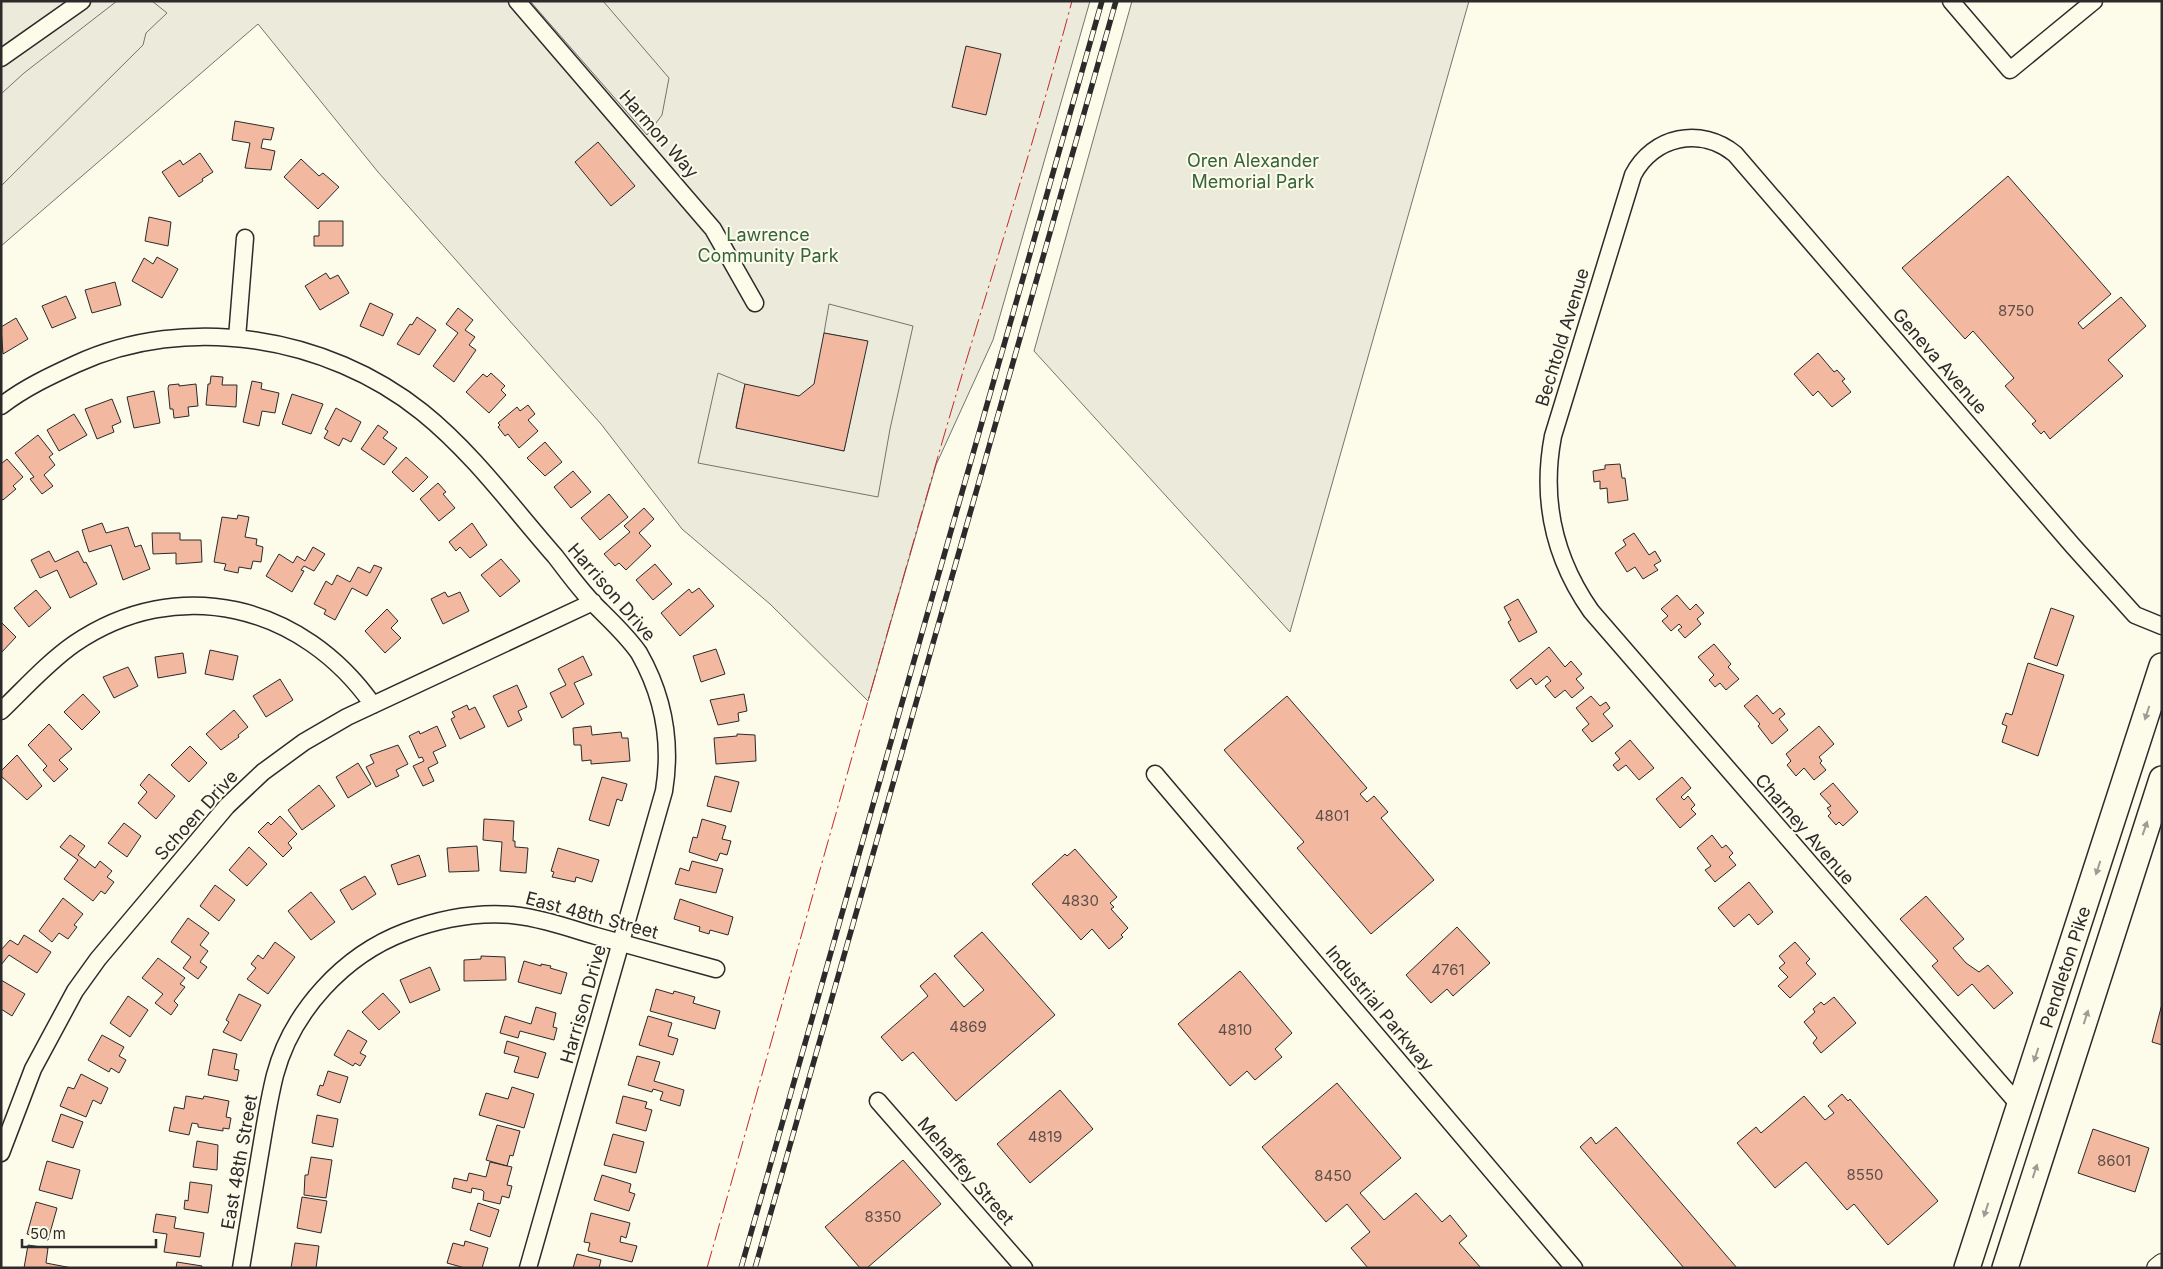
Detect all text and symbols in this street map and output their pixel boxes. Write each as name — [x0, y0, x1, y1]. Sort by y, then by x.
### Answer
street label: Harmon Way — [615, 86, 703, 182]
park label: Oren Alexander Memorial Park — [1187, 150, 1319, 192]
park label: Lawrence Community Park — [697, 224, 839, 266]
street label: Bechtold Avenue — [1531, 265, 1593, 409]
house number: 8750 — [1998, 301, 2034, 320]
street label: Geneva Avenue — [1888, 304, 1992, 418]
street label: Harrison Drive — [564, 539, 660, 645]
one-way arrow — [2143, 705, 2150, 720]
street label: Schoen Drive — [150, 766, 242, 864]
street label: Charney Avenue — [1751, 769, 1859, 889]
house number: 4801 — [1315, 806, 1349, 825]
one-way arrow — [2142, 821, 2149, 836]
one-way arrow — [2093, 860, 2101, 875]
street label: East 48th Street — [523, 887, 661, 943]
house number: 4830 — [1061, 891, 1099, 910]
street label: Pendleton Pike — [2035, 904, 2095, 1030]
street label: Industrial Parkway — [1322, 941, 1438, 1075]
street label: Harrison Drive — [556, 942, 610, 1066]
house number: 4761 — [1431, 960, 1465, 979]
one-way arrow — [2083, 1009, 2091, 1024]
house number: 4869 — [949, 1017, 987, 1036]
house number: 4810 — [1218, 1020, 1252, 1039]
one-way arrow — [2032, 1048, 2040, 1063]
street label: East 48th Street — [217, 1093, 261, 1231]
street label: Mehaffey Street — [914, 1113, 1019, 1229]
house number: 4819 — [1028, 1127, 1062, 1146]
house number: 8601 — [2097, 1151, 2131, 1170]
one-way arrow — [2031, 1163, 2039, 1178]
house number: 8550 — [1847, 1165, 1883, 1184]
house number: 8450 — [1314, 1166, 1352, 1185]
one-way arrow — [1982, 1202, 1989, 1217]
house number: 8350 — [864, 1207, 902, 1226]
scale bar — [22, 1216, 156, 1248]
text: 50 m — [30, 1224, 66, 1243]

